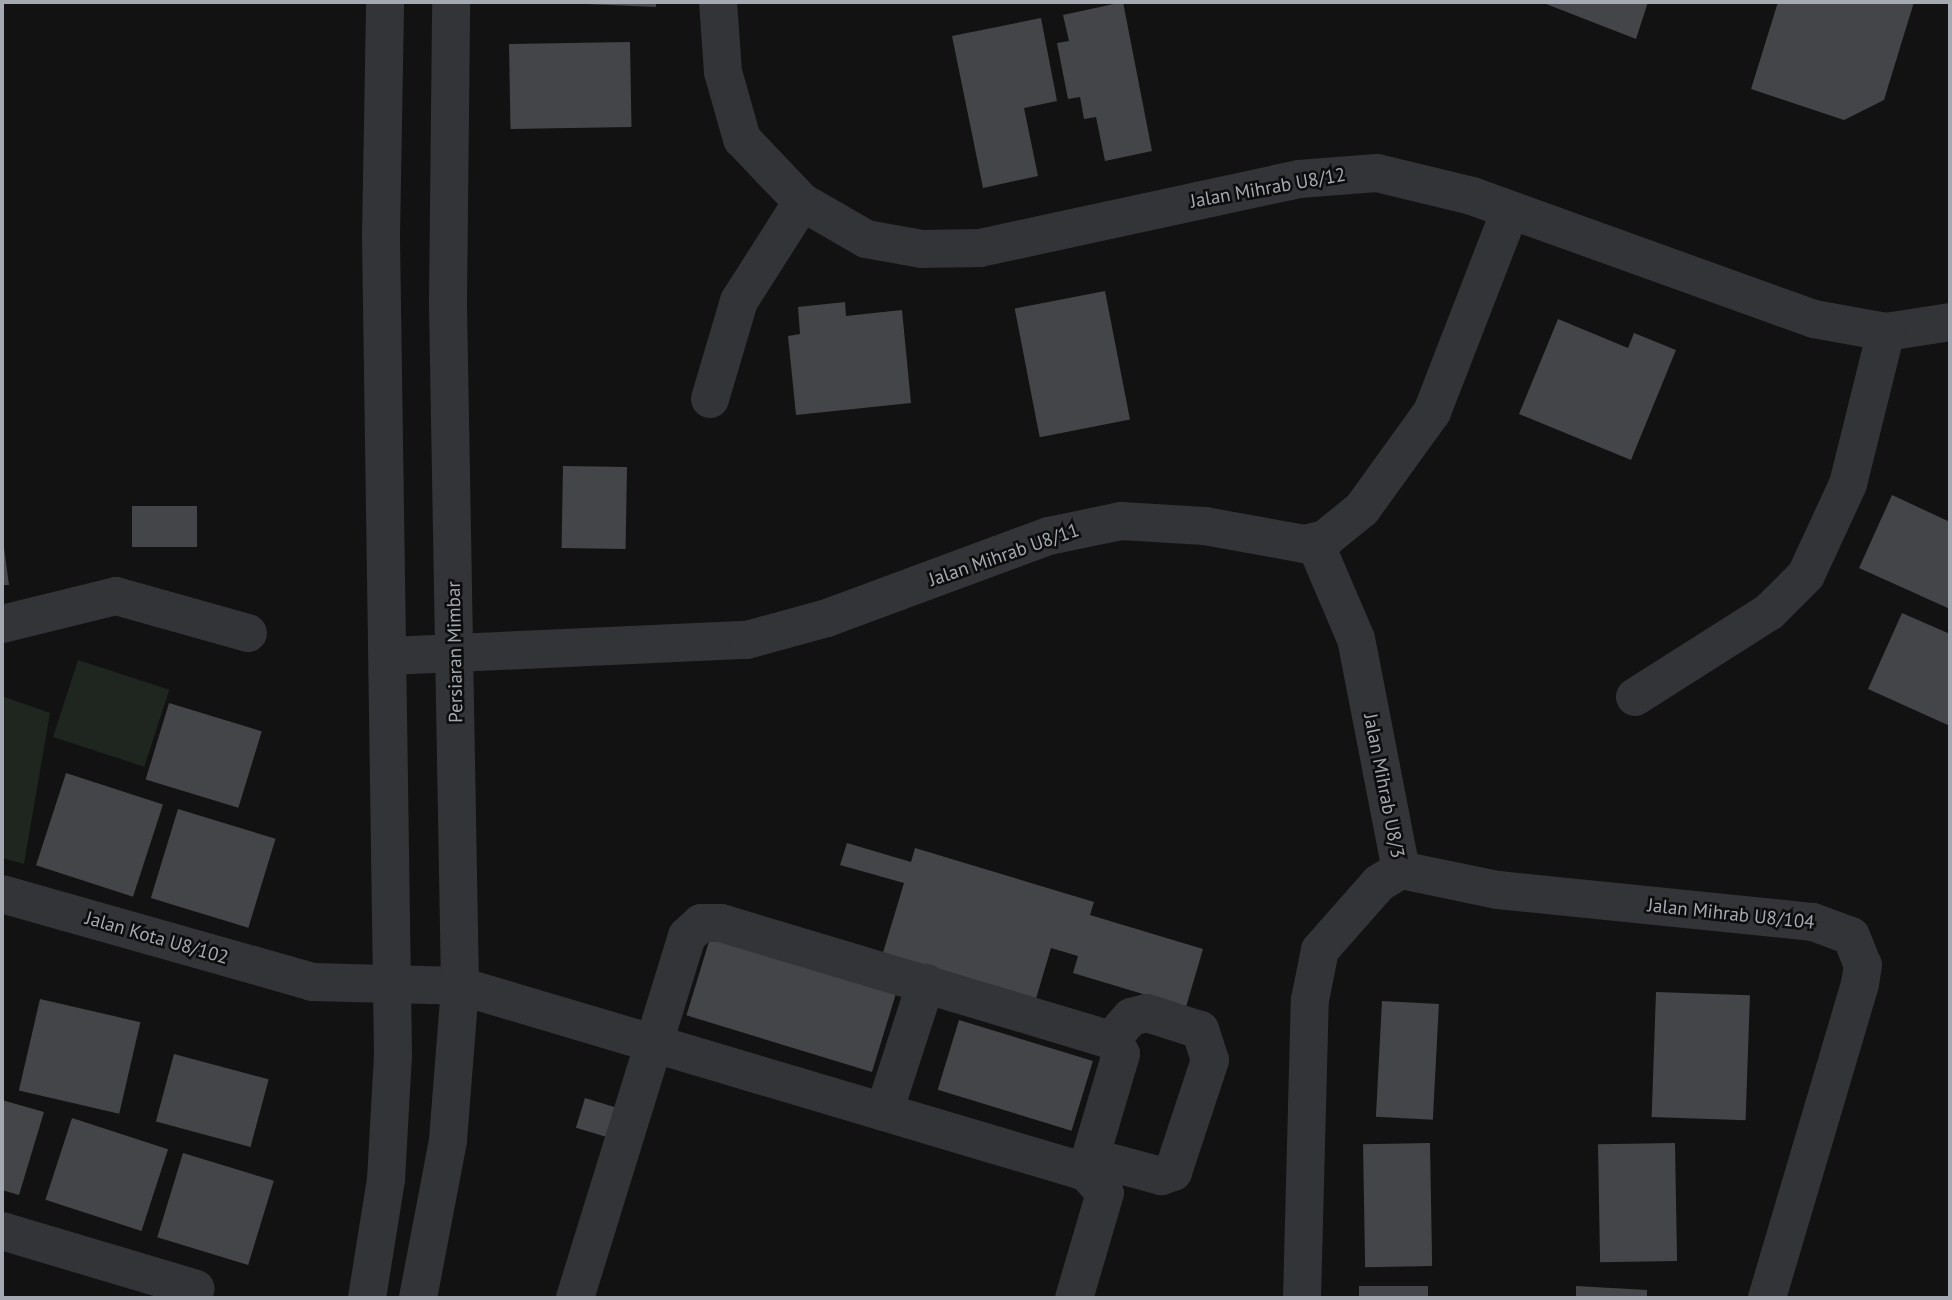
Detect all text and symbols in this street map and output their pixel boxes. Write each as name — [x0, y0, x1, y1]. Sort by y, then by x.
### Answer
street label: Jalan Mihrab U8/12 — [1189, 163, 1347, 213]
street label: Jalan Mihrab U8/11 — [926, 519, 1082, 591]
street label: Persiaran Mimbar — [442, 581, 468, 723]
street label: Jalan Mihrab U8/3 — [1359, 712, 1409, 860]
street label: Jalan Mihrab U8/104 — [1646, 894, 1816, 934]
street label: Jalan Kota U8/102 — [83, 907, 231, 969]

